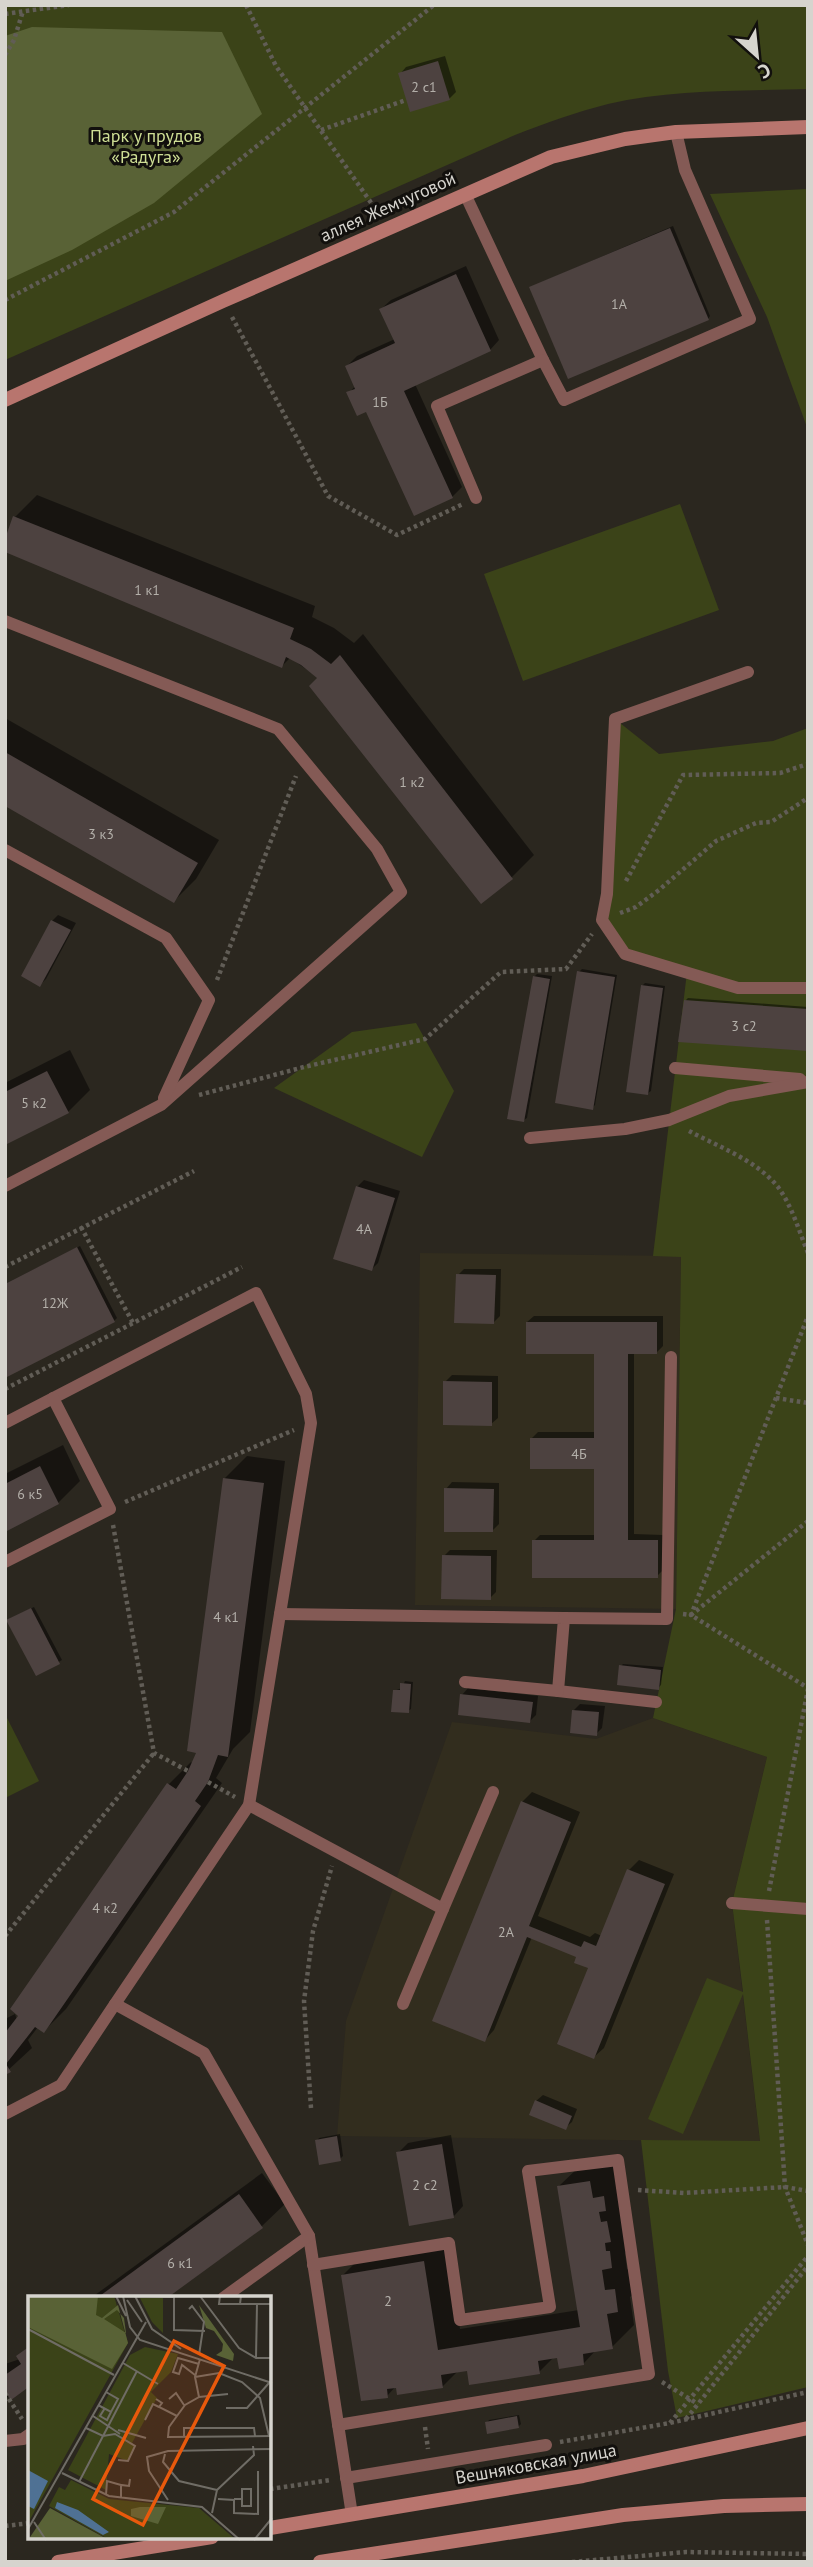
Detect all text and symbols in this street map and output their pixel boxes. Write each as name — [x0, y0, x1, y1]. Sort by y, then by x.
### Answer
north arrow — [722, 21, 792, 91]
text: С — [754, 58, 775, 84]
house number: 2 с1 — [411, 78, 437, 96]
park label: Парк у прудов «Радуга» — [90, 124, 202, 168]
street label: аллея Жемчуговой — [317, 166, 459, 247]
house number: 1А — [611, 295, 628, 313]
house number: 1Б — [372, 393, 388, 411]
house number: 1 к1 — [134, 581, 160, 599]
house number: 1 к2 — [399, 773, 425, 791]
house number: 3 к3 — [88, 825, 114, 843]
house number: 3 с2 — [731, 1017, 757, 1035]
house number: 5 к2 — [21, 1094, 47, 1112]
house number: 4А — [356, 1220, 373, 1238]
house number: 12Ж — [42, 1294, 69, 1312]
house number: 4Б — [571, 1445, 587, 1463]
house number: 6 к5 — [17, 1485, 43, 1503]
house number: 4 к1 — [213, 1608, 239, 1626]
house number: 4 к2 — [92, 1899, 118, 1917]
house number: 2А — [498, 1923, 515, 1941]
house number: 2 с2 — [412, 2176, 438, 2194]
house number: 6 к1 — [167, 2254, 193, 2272]
house number: 2 — [384, 2292, 392, 2310]
inset map — [28, 2296, 271, 2539]
street label: Вешняковская улица — [454, 2438, 618, 2489]

